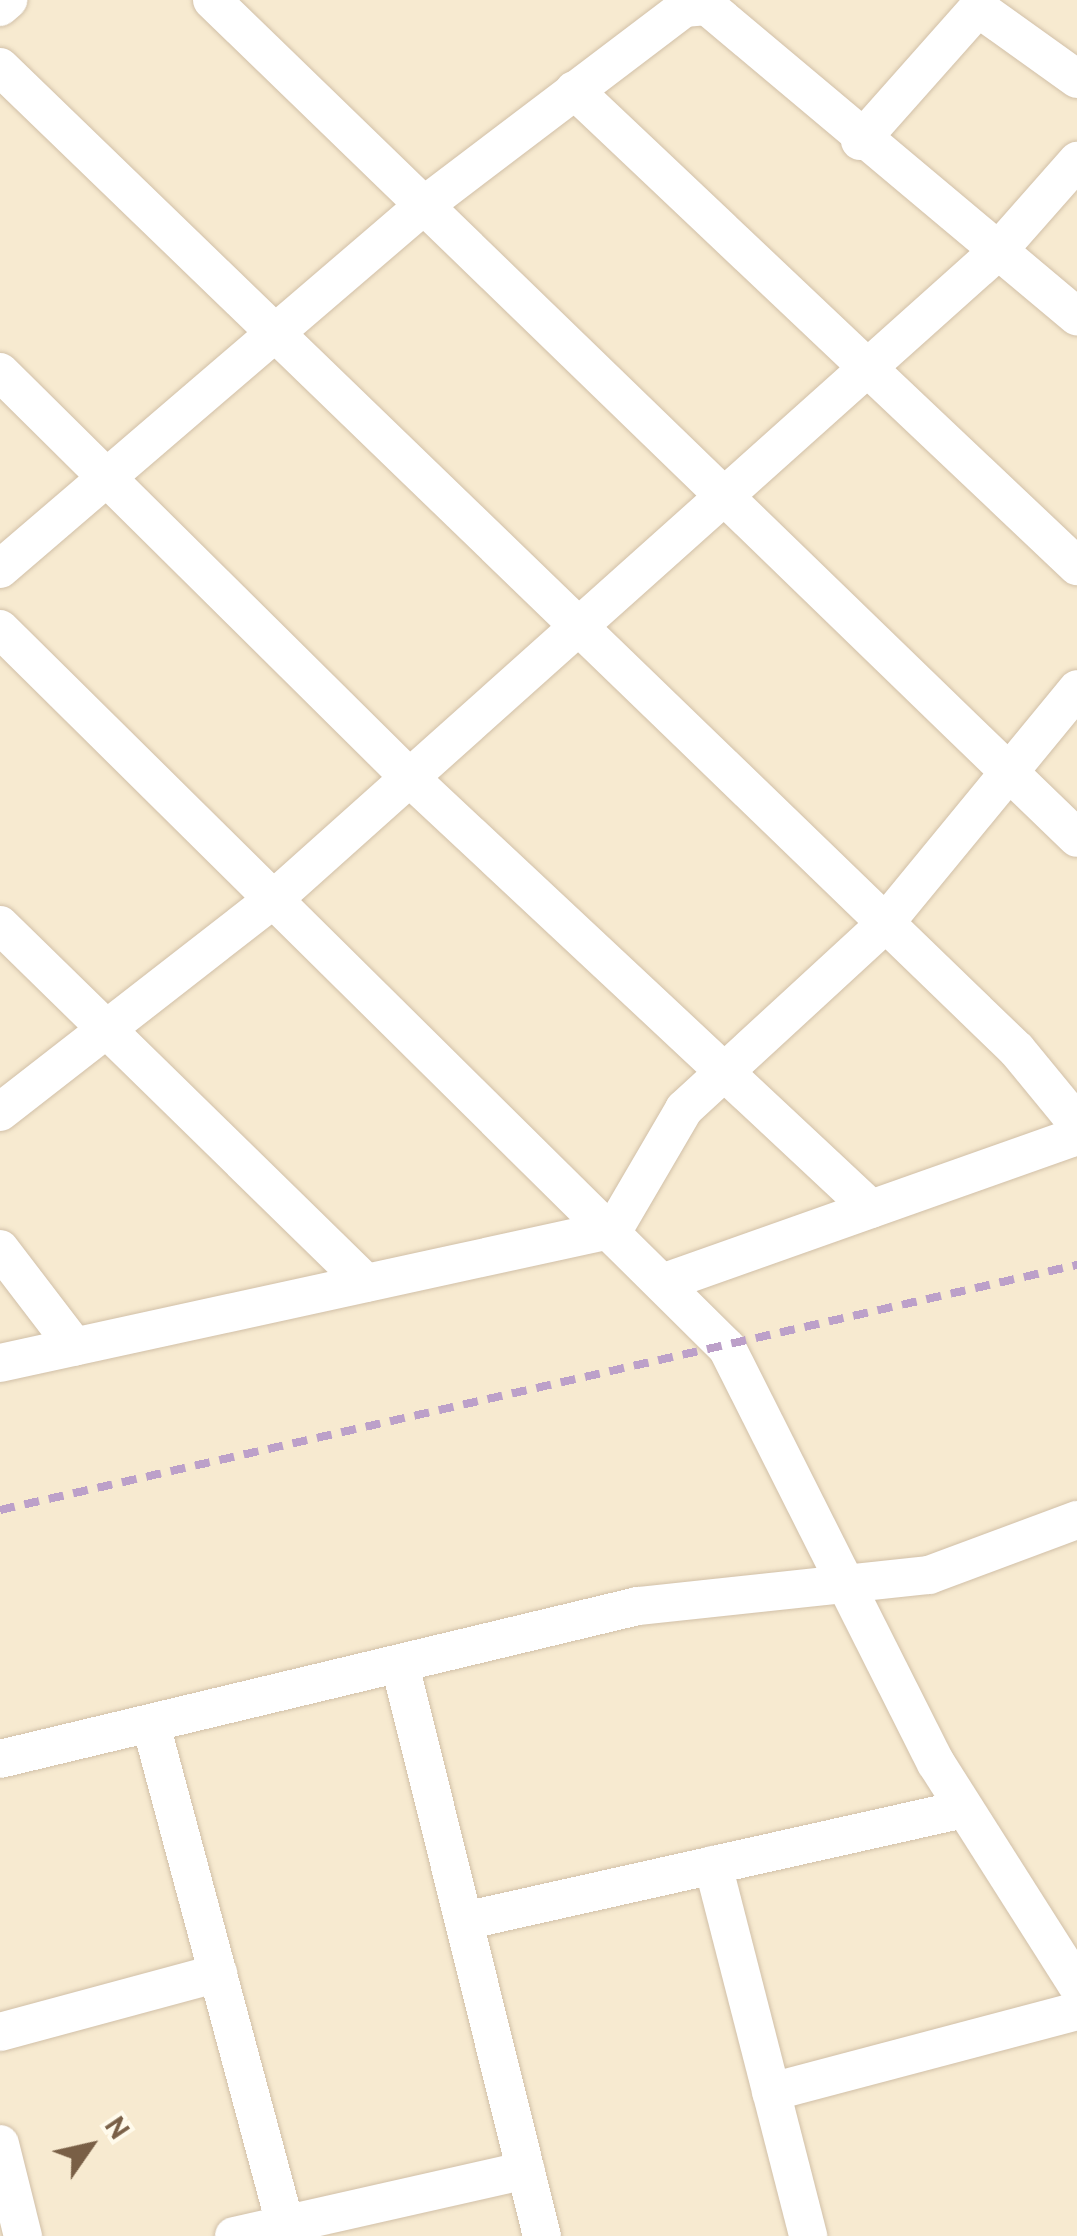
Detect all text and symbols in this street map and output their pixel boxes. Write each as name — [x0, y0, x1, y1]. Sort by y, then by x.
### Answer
north arrow — [40, 2096, 140, 2196]
text: N — [94, 2111, 135, 2148]

